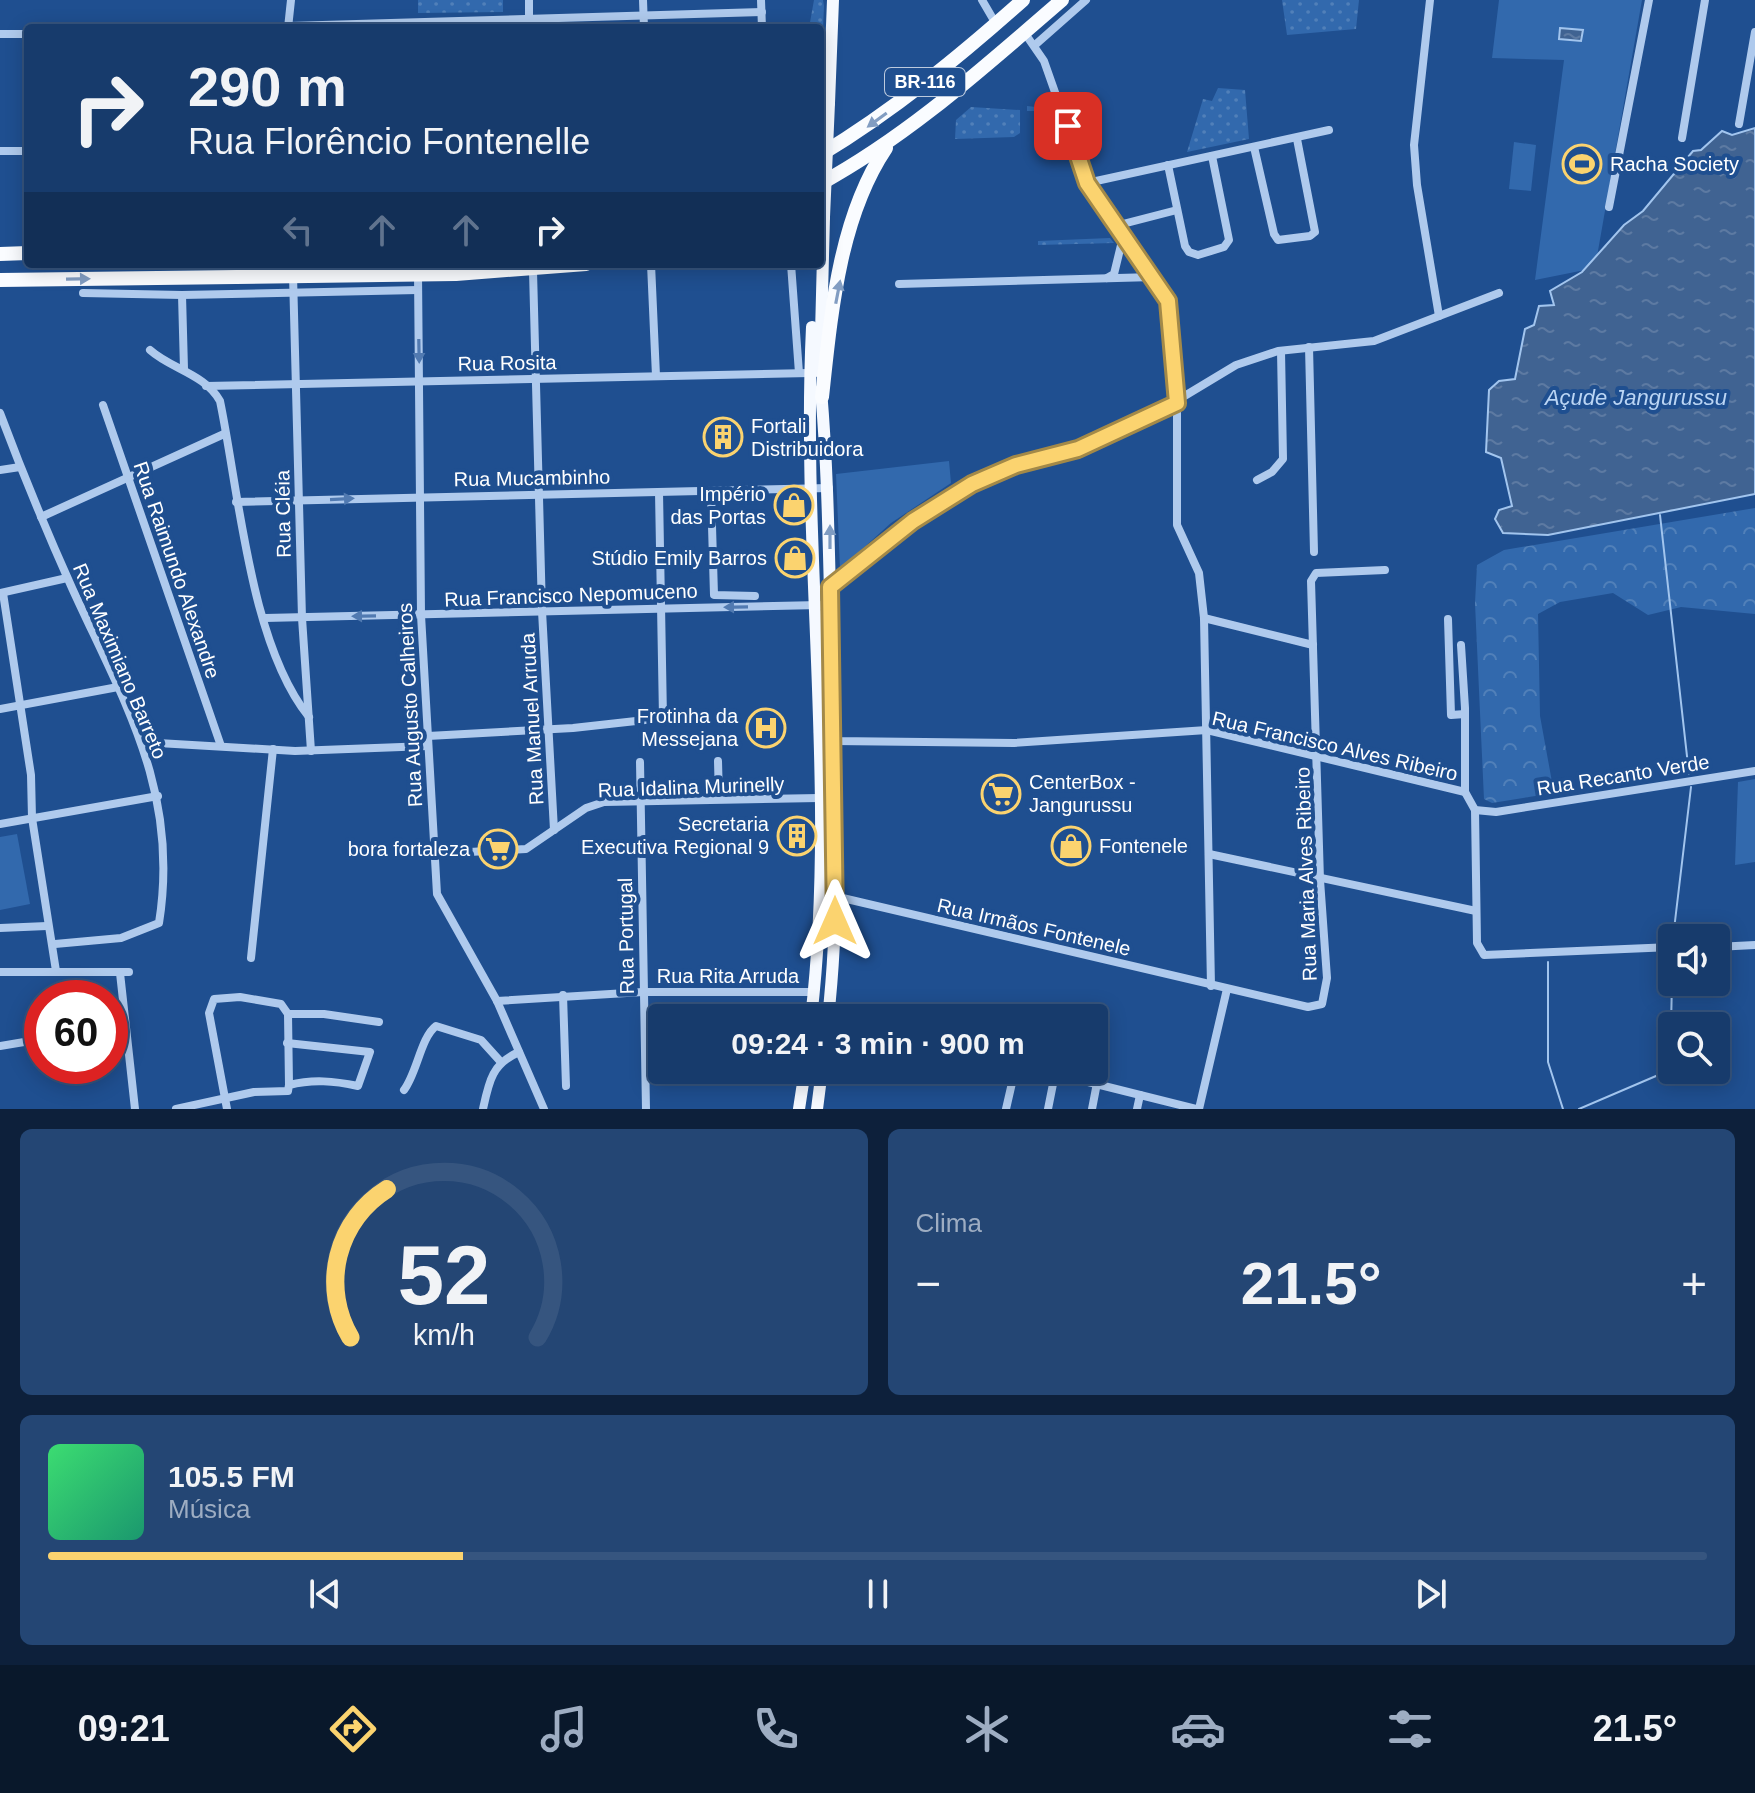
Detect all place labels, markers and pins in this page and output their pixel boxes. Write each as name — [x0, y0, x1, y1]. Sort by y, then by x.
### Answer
pin — [1034, 92, 1102, 160]
sports icon: Racha Society — [1561, 143, 1603, 185]
place label: Racha Society — [1610, 153, 1739, 175]
place label: Fortali Distribuidora — [751, 415, 864, 460]
building icon: Fortali Distribuidora — [702, 416, 744, 458]
place label: Império das Portas — [670, 483, 766, 528]
shop icon: Império das Portas — [773, 484, 815, 526]
shop icon: Stúdio Emily Barros — [774, 537, 816, 579]
place label: Stúdio Emily Barros — [591, 547, 767, 569]
place label: Frotinha da Messejana — [637, 705, 739, 750]
hospital icon: Frotinha da Messejana — [745, 707, 787, 749]
place label: CenterBox - Jangurussu — [1029, 771, 1136, 816]
supermarket icon: CenterBox - Jangurussu — [980, 773, 1022, 815]
place label: Secretaria Executiva Regional 9 — [581, 813, 770, 858]
building icon: Secretaria Executiva Regional 9 — [776, 815, 818, 857]
shop icon: Fontenele — [1050, 825, 1092, 867]
supermarket icon: bora fortaleza — [477, 828, 519, 870]
place label: Fontenele — [1099, 835, 1188, 857]
place label: bora fortaleza — [348, 838, 471, 860]

